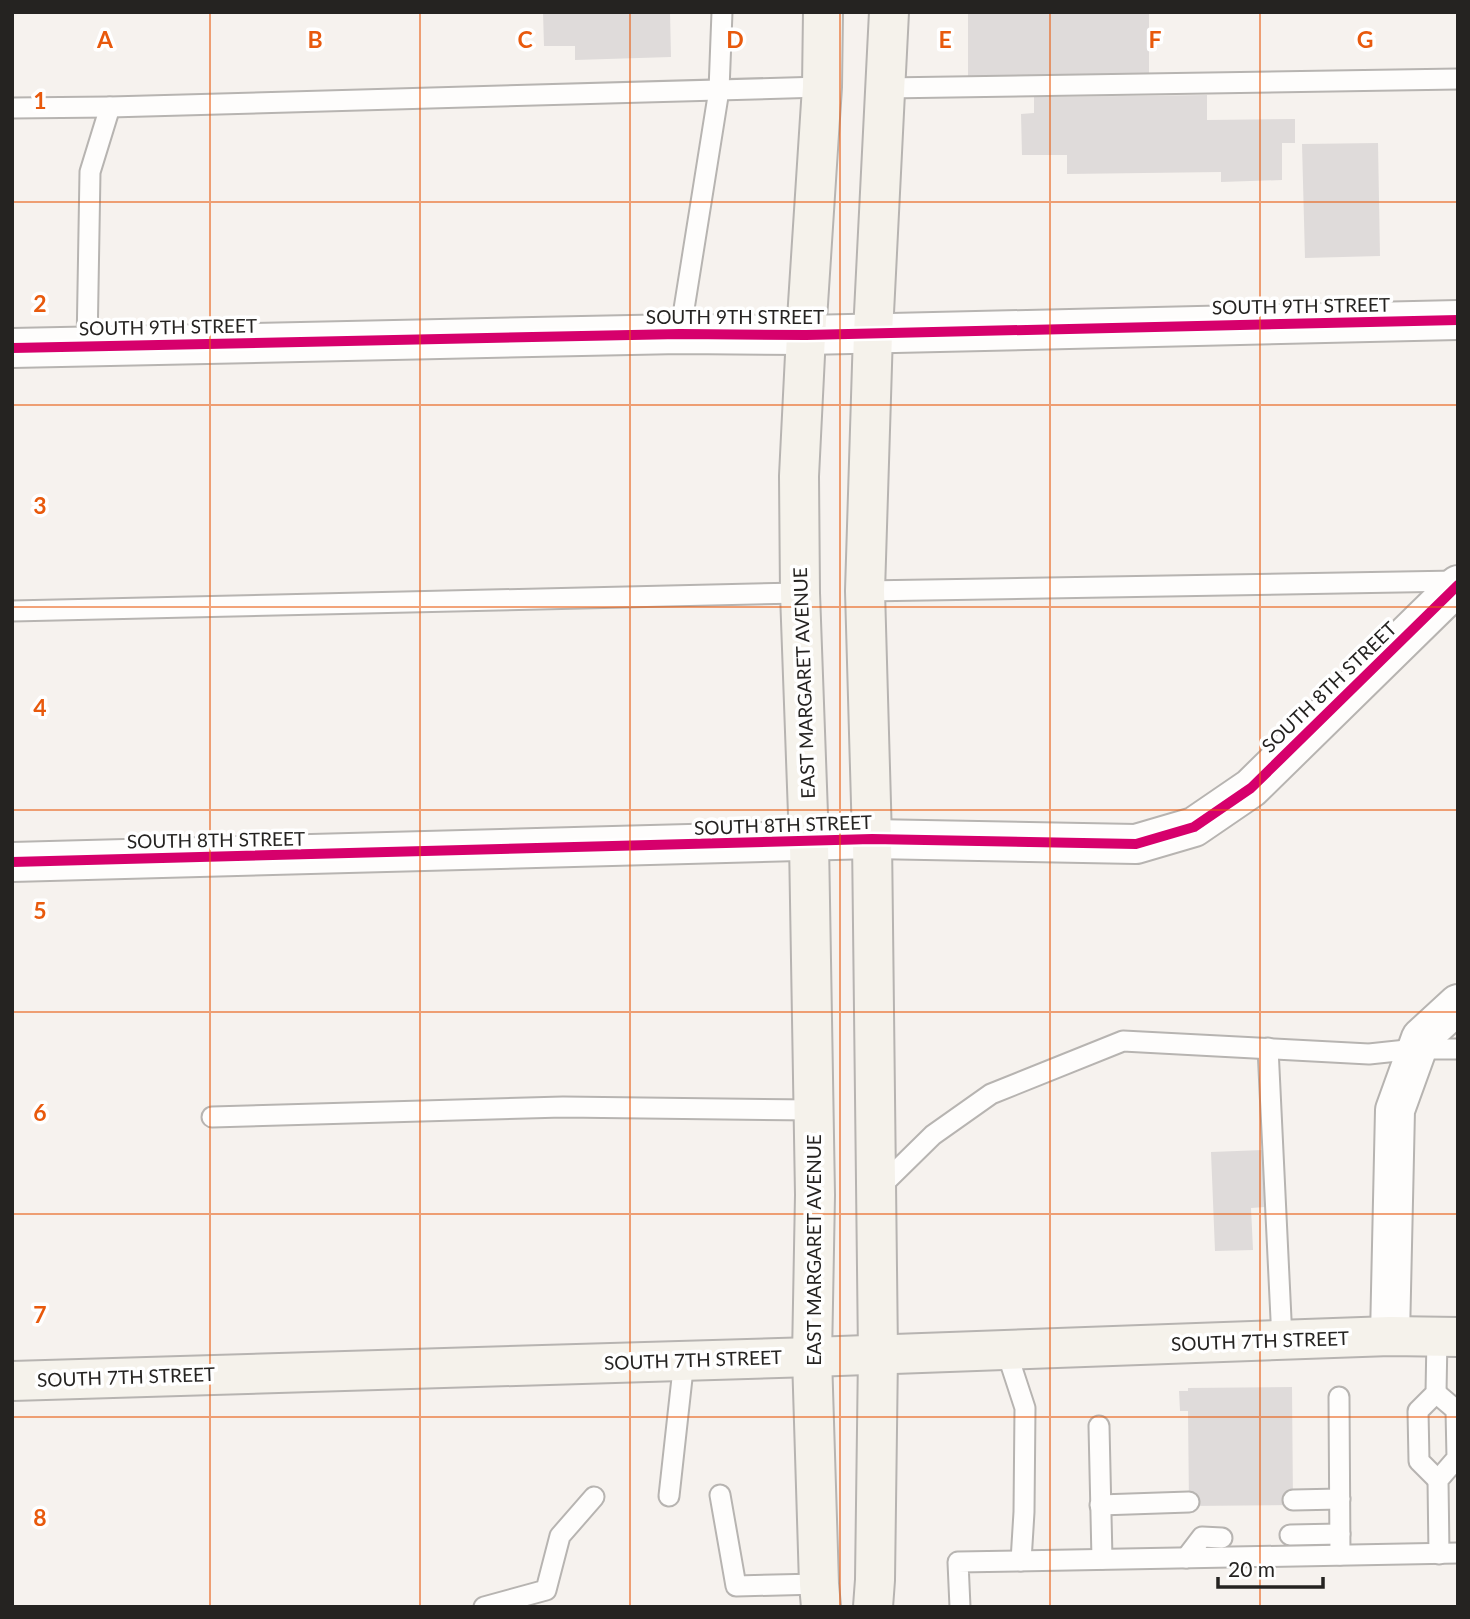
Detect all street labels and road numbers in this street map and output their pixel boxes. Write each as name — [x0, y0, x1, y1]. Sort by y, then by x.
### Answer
street label: SOUTH 9TH STREET — [1212, 292, 1390, 319]
street label: SOUTH 9TH STREET — [646, 305, 824, 328]
street label: SOUTH 9TH STREET — [79, 313, 257, 340]
street label: EAST MARGARET AVENUE — [788, 567, 819, 799]
street label: SOUTH 8TH STREET — [1257, 616, 1401, 757]
street label: SOUTH 8TH STREET — [693, 810, 872, 839]
street label: SOUTH 8TH STREET — [127, 826, 305, 853]
street label: EAST MARGARET AVENUE — [802, 1134, 825, 1366]
street label: SOUTH 7TH STREET — [1170, 1326, 1349, 1355]
street label: SOUTH 7TH STREET — [603, 1345, 782, 1374]
street label: SOUTH 7TH STREET — [36, 1362, 215, 1391]

